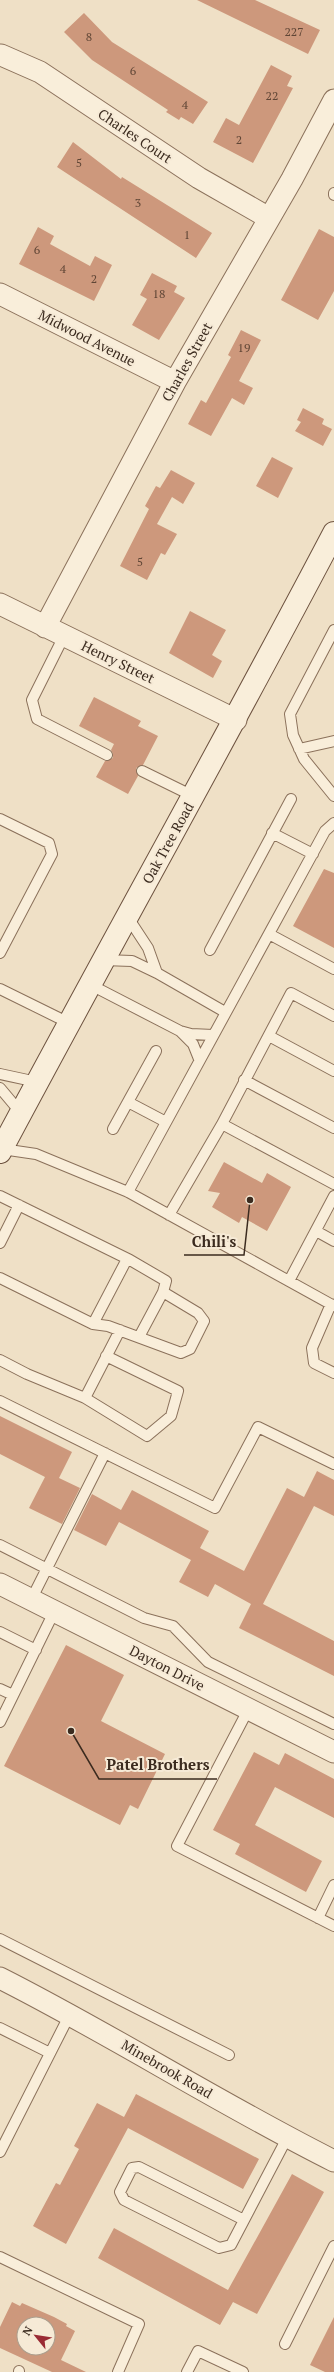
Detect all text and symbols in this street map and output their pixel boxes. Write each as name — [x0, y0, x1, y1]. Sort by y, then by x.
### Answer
house number: 227 — [284, 24, 304, 39]
house number: 8 — [86, 29, 92, 44]
house number: 6 — [130, 63, 137, 78]
house number: 22 — [266, 88, 278, 103]
house number: 4 — [182, 97, 189, 112]
street label: Charles Court — [95, 104, 177, 168]
house number: 2 — [236, 132, 242, 147]
house number: 5 — [76, 155, 82, 170]
house number: 3 — [135, 195, 141, 210]
house number: 1 — [184, 227, 190, 242]
house number: 6 — [34, 242, 41, 257]
house number: 4 — [60, 261, 67, 276]
house number: 2 — [91, 271, 97, 286]
house number: 18 — [153, 286, 165, 301]
street label: Midwood Avenue — [36, 305, 139, 370]
street label: Charles Street — [157, 318, 217, 405]
house number: 19 — [238, 340, 250, 355]
house number: 5 — [137, 554, 143, 569]
street label: Henry Street — [79, 636, 159, 688]
street label: Oak Tree Road — [137, 798, 198, 887]
callout: Chili's — [184, 1228, 244, 1255]
text: Chili's — [192, 1231, 236, 1251]
street label: Dayton Drive — [126, 1640, 208, 1695]
callout: Patel Brothers — [99, 1752, 217, 1779]
text: Patel Brothers — [107, 1754, 210, 1774]
street label: Minebrook Road — [118, 2035, 216, 2102]
north arrow — [16, 2316, 56, 2356]
text: N — [19, 2323, 36, 2338]

